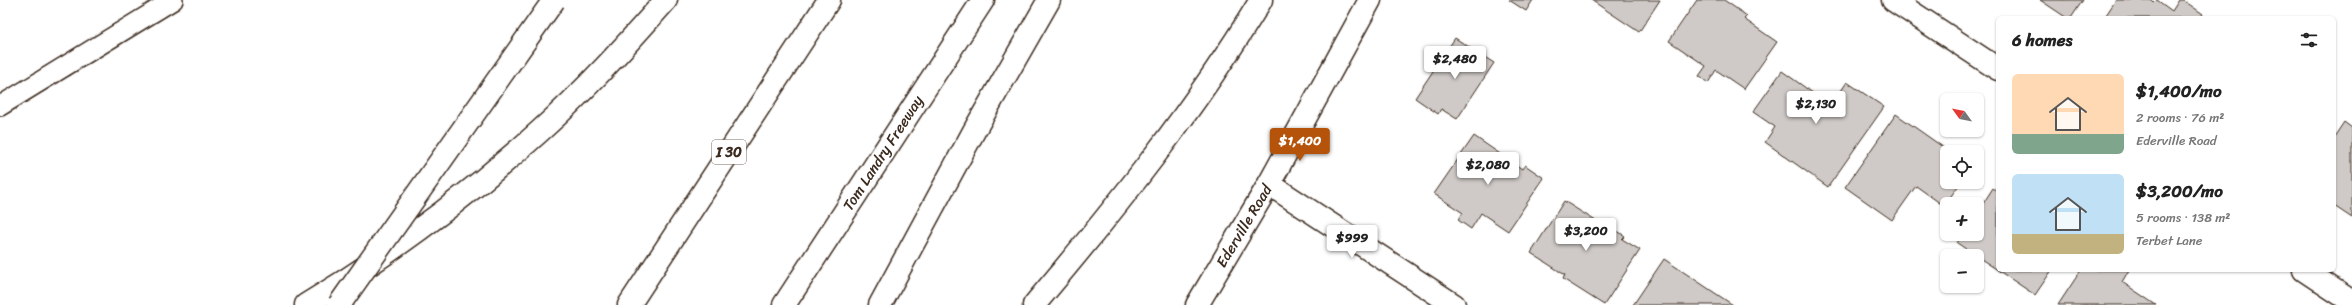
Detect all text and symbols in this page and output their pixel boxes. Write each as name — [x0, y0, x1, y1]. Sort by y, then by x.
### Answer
text: 6 homes — [2012, 25, 2072, 55]
icon: filters — [2298, 29, 2320, 51]
pin: $2,480 — [1422, 46, 1488, 80]
text: $2,480 — [1433, 47, 1477, 70]
text: $1,400/mo — [2136, 76, 2222, 106]
street label: Tom Landry Freeway — [836, 90, 930, 216]
icon: home — [2044, 90, 2092, 138]
pin: $2,130 — [1783, 91, 1849, 125]
text: $2,130 — [1796, 92, 1836, 115]
north arrow — [1940, 93, 1984, 137]
map controls — [1940, 93, 1984, 293]
text: 2 rooms · 76 m² — [2136, 106, 2224, 129]
pin: $1,400 — [1267, 128, 1333, 162]
text: $1,400 — [1279, 129, 1321, 152]
text: Ederville Road — [2136, 129, 2217, 152]
road number: I 30 — [712, 140, 746, 164]
button: locate — [1940, 145, 1984, 189]
pin: $2,080 — [1455, 152, 1521, 186]
text: $2,080 — [1466, 153, 1510, 176]
text: $3,200/mo — [2136, 176, 2223, 206]
street label: Ederville Road — [1209, 178, 1280, 273]
icon: home — [2044, 190, 2092, 238]
button: + — [1940, 197, 1984, 241]
text: 5 rooms · 138 m² — [2136, 206, 2230, 229]
pin: $3,200 — [1553, 218, 1619, 252]
text: $3,200 — [1564, 219, 1608, 242]
pin: $999 — [1328, 225, 1376, 259]
text: $999 — [1336, 226, 1368, 249]
text: Terbet Lane — [2136, 229, 2203, 252]
button: − — [1940, 249, 1984, 293]

